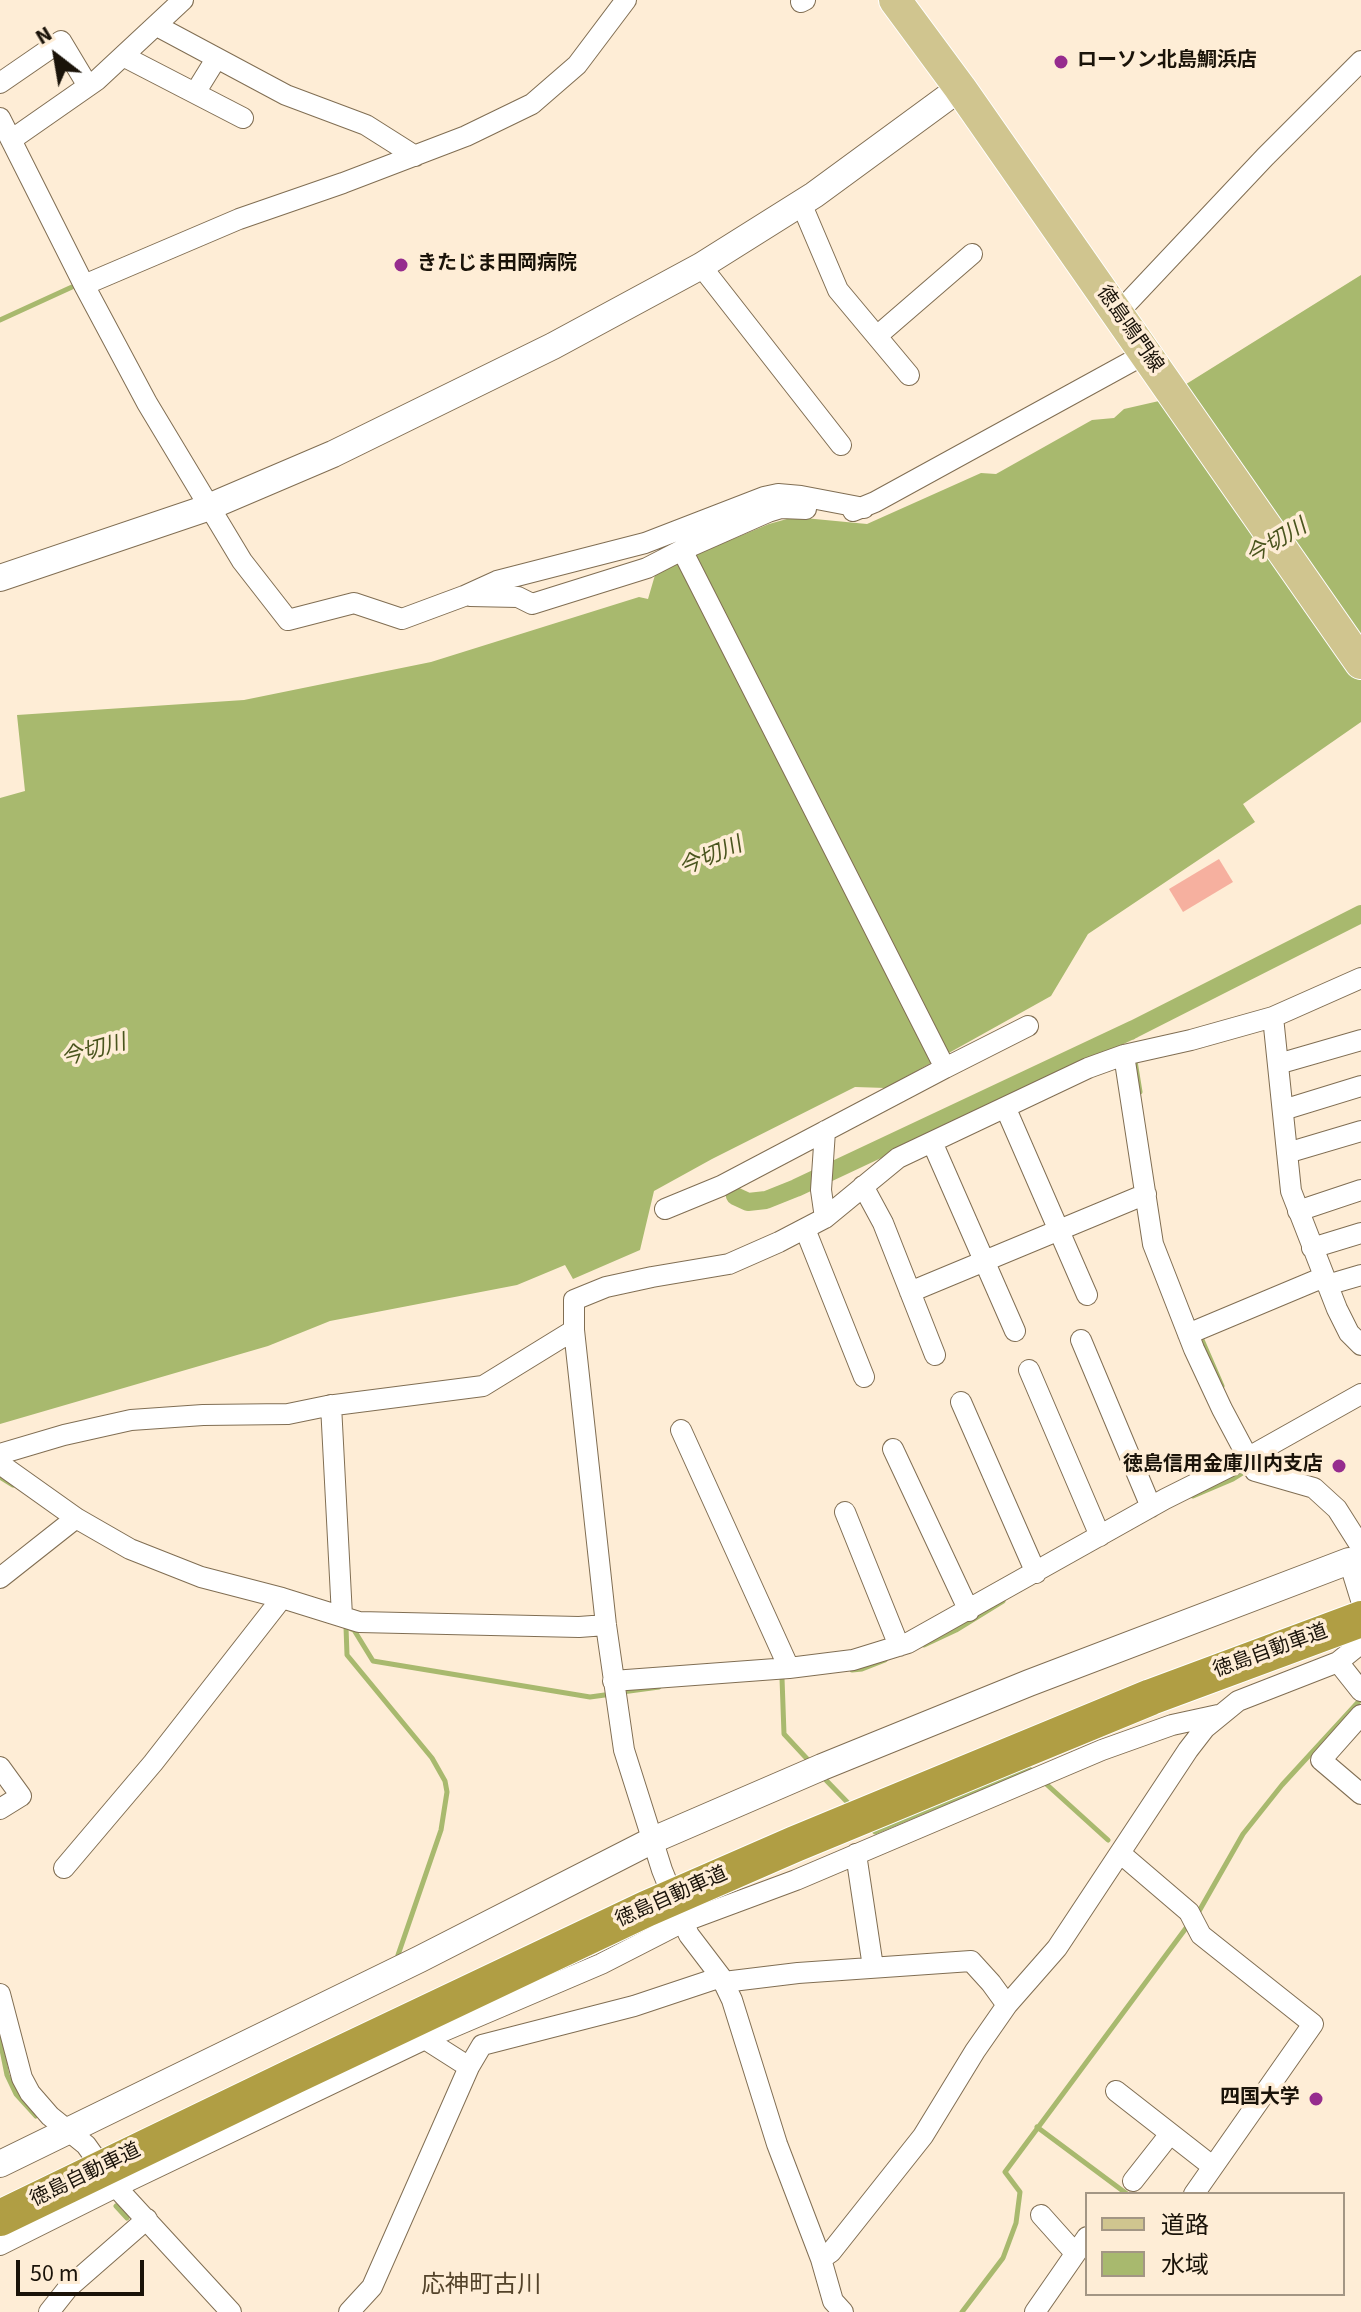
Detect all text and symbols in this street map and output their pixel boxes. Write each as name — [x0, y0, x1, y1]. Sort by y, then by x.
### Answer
north arrow — [16, 16, 96, 96]
text: N — [29, 18, 58, 53]
place label: ローソン北島鯛浜店 — [1077, 50, 1257, 74]
marker: ローソン北島鯛浜店 — [1052, 53, 1070, 71]
place label: きたじま田岡病院 — [417, 253, 577, 277]
marker: きたじま田岡病院 — [392, 256, 410, 274]
street label: 徳島鳴門線 — [1090, 282, 1168, 378]
water label: 今切川 — [1242, 515, 1312, 571]
water label: 今切川 — [675, 833, 747, 883]
water label: 今切川 — [59, 1031, 129, 1073]
place label: 徳島信用金庫川内支店 — [1123, 1454, 1323, 1478]
marker: 徳島信用金庫川内支店 — [1330, 1457, 1348, 1475]
street label: 徳島自動車道 — [1211, 1620, 1331, 1684]
street label: 徳島自動車道 — [612, 1863, 732, 1933]
place label: 四国大学 — [1220, 2087, 1300, 2111]
marker: 四国大学 — [1307, 2090, 1325, 2108]
street label: 徳島自動車道 — [27, 2139, 145, 2213]
legend — [1085, 2192, 1345, 2296]
text: 道路 — [1161, 2208, 1209, 2243]
scale bar — [20, 2244, 148, 2294]
text: 水域 — [1161, 2248, 1209, 2283]
text: 50 m — [30, 2256, 79, 2291]
district label: 応神町古川 — [421, 2273, 541, 2301]

